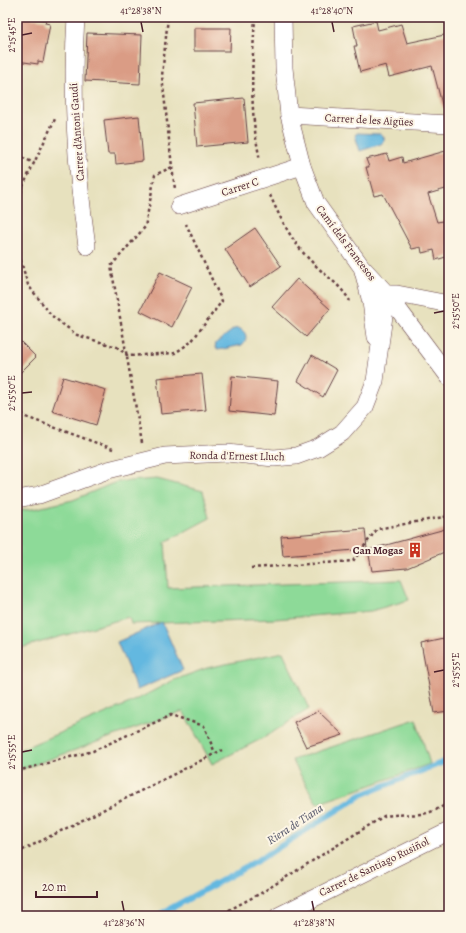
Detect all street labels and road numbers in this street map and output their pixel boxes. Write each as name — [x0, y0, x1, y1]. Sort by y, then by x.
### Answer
street label: Carrer d'Antoni Gaudí — [66, 82, 88, 182]
street label: Carrer de les Aigües — [324, 110, 414, 130]
street label: Carrer C — [219, 174, 261, 200]
street label: Camí dels Francesos — [313, 202, 379, 284]
street label: Ronda d'Ernest Lluch — [189, 448, 285, 464]
street label: Carrer de Santiago Rusiñol — [316, 834, 432, 900]

